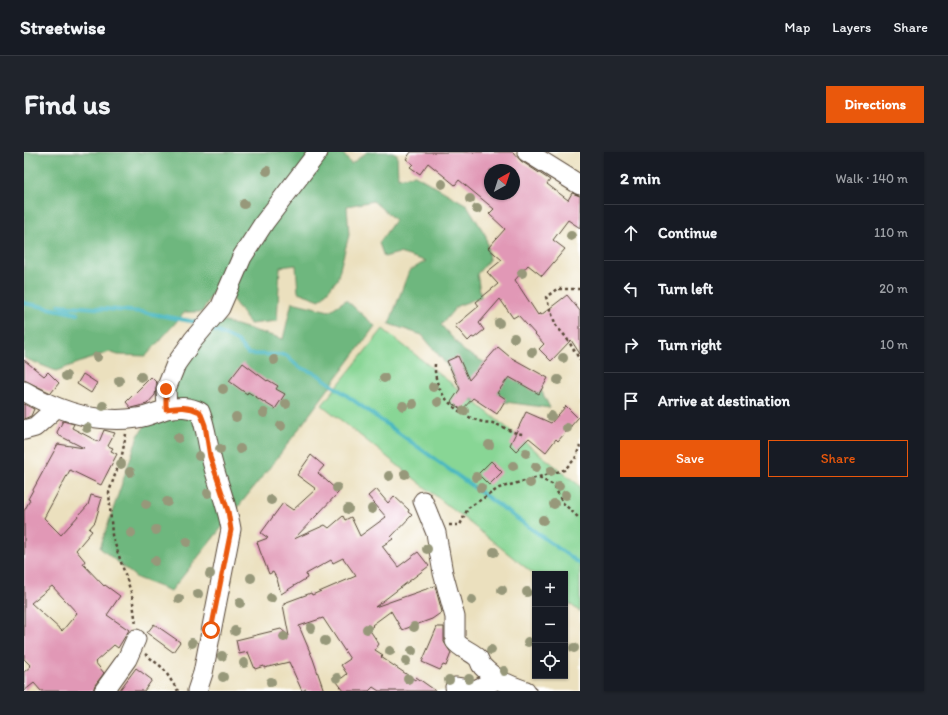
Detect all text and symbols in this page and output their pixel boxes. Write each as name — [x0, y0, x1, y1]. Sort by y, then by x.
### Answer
text: Streetwise — [20, 16, 106, 39]
text: Map — [785, 19, 810, 36]
text: Layers — [832, 19, 871, 36]
text: Share — [893, 19, 928, 36]
button: Directions — [826, 86, 924, 123]
text: Find us — [24, 87, 111, 121]
north arrow — [484, 164, 520, 200]
text: 2 min — [620, 168, 660, 188]
text: Walk · 140 m — [836, 171, 908, 186]
icon: ahead — [620, 222, 642, 244]
text: Continue — [658, 224, 717, 242]
text: 110 m — [874, 225, 908, 240]
icon: left — [620, 278, 642, 300]
text: Turn left — [658, 280, 713, 298]
text: 20 m — [879, 281, 908, 296]
icon: right — [620, 334, 642, 356]
text: Turn right — [658, 336, 722, 354]
text: 10 m — [880, 337, 908, 352]
route end — [157, 380, 175, 398]
icon: arrive — [620, 390, 642, 412]
text: Arrive at destination — [658, 392, 790, 410]
button: Save — [620, 440, 760, 477]
button: Share — [768, 440, 908, 477]
map controls — [532, 571, 568, 679]
button: + — [532, 571, 568, 607]
button: − — [532, 607, 568, 643]
route start — [202, 621, 220, 639]
button: locate — [532, 643, 568, 679]

